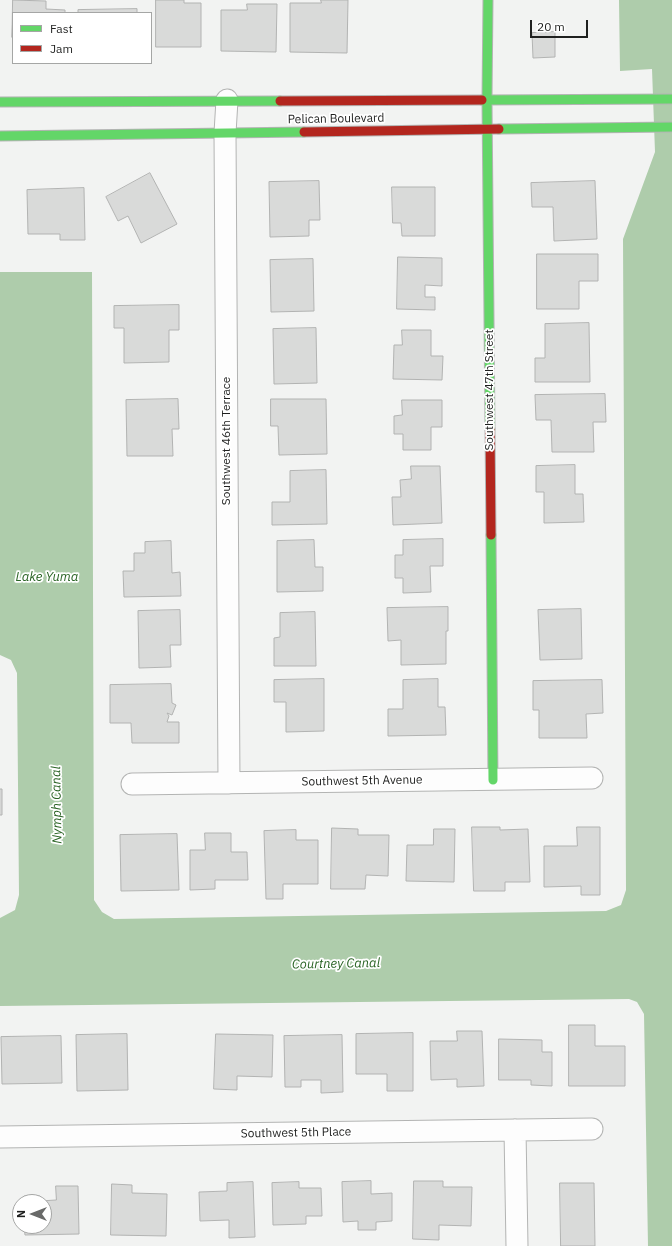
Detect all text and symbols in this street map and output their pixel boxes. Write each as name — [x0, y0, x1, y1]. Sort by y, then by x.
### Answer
legend — [12, 12, 152, 64]
scale bar — [532, 12, 590, 38]
text: 20 m — [537, 19, 565, 34]
text: Fast — [50, 21, 73, 36]
text: Jam — [50, 41, 73, 56]
street label: Pelican Boulevard — [288, 111, 384, 127]
street label: Southwest 47th Street — [483, 329, 497, 451]
street label: Southwest 46th Terrace — [220, 377, 234, 505]
water label: Lake Yuma — [16, 569, 78, 585]
water label: Nymph Canal — [49, 766, 65, 844]
street label: Southwest 5th Avenue — [301, 773, 423, 789]
water label: Courtney Canal — [292, 955, 380, 973]
street label: Southwest 5th Place — [241, 1125, 351, 1141]
north arrow — [12, 1194, 52, 1234]
text: N — [14, 1210, 28, 1218]

